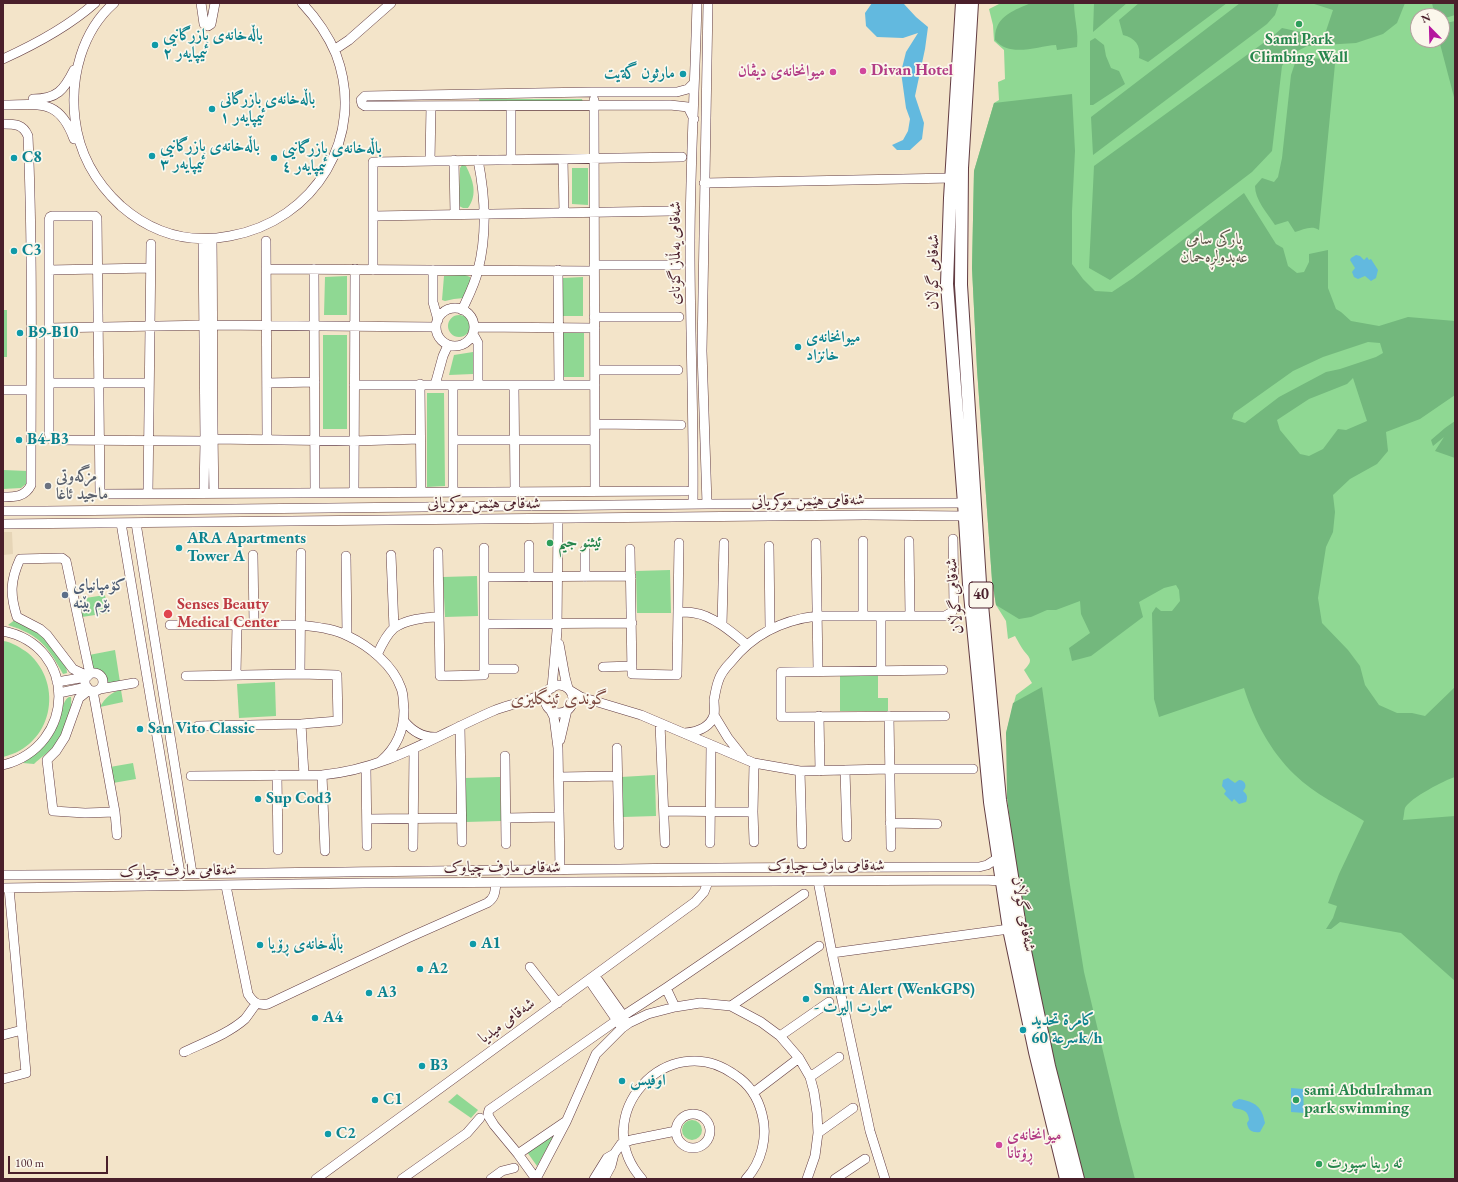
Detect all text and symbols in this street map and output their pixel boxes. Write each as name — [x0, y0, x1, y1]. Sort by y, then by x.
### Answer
north arrow — [1410, 8, 1450, 48]
text: N — [1419, 10, 1433, 26]
marker: Sami Park Climbing Wall — [1294, 19, 1304, 29]
place label: باڵەخانەی بازرگانیی ئیمپایەر ٢ — [163, 26, 263, 64]
place label: Sami Park Climbing Wall — [1250, 30, 1348, 68]
marker: باڵەخانەی بازرگانیی ئیمپایەر ٢ — [150, 40, 160, 50]
place label: Divan Hotel — [871, 61, 953, 81]
place label: میوانخانەی دیڤان — [738, 62, 825, 82]
place label: مارثون گةيت — [604, 64, 675, 84]
marker: Divan Hotel — [858, 66, 868, 76]
marker: میوانخانەی دیڤان — [828, 67, 838, 77]
marker: مارثون گةيت — [678, 69, 688, 79]
place label: باڵەخانەی بازرگانی ئیمپایەر ١ — [220, 90, 315, 128]
marker: باڵەخانەی بازرگانی ئیمپایەر ١ — [207, 104, 217, 114]
place label: باڵەخانەی بازرگانیی ئیمپایەر ٣ — [160, 137, 260, 175]
place label: باڵەخانەی بازرگانیی ئیمپایەر ٤ — [282, 139, 382, 177]
place label: C8 — [22, 148, 42, 168]
marker: باڵەخانەی بازرگانیی ئیمپایەر ٣ — [147, 151, 157, 161]
marker: C8 — [9, 153, 19, 163]
marker: باڵەخانەی بازرگانیی ئیمپایەر ٤ — [269, 153, 279, 163]
street label: شەقامی یەڵماز گۆنای — [666, 201, 686, 305]
park label: پارکی سامی عەبدولڕەحمان — [1180, 230, 1248, 268]
street label: شەقامی گوڵان — [924, 234, 944, 310]
place label: C3 — [22, 241, 42, 261]
marker: C3 — [9, 246, 19, 256]
place label: B9-B10 — [28, 323, 78, 343]
marker: B9-B10 — [15, 328, 25, 338]
place label: میوانخانەی خانزاد — [806, 328, 860, 366]
marker: میوانخانەی خانزاد — [793, 342, 803, 352]
place label: B4-B3 — [27, 430, 69, 450]
marker: B4-B3 — [14, 435, 24, 445]
place label: مزگەوتی ماجید ئاغا — [56, 467, 108, 505]
marker: مزگەوتی ماجید ئاغا — [43, 481, 53, 491]
street label: شەقامی هێمن موکریانی — [751, 490, 865, 512]
street label: شەقامی هێمن موکریانی — [427, 494, 541, 514]
place label: ARA Apartments Tower A — [187, 529, 306, 567]
place label: ئيثنو جيم — [558, 533, 602, 553]
marker: ئيثنو جيم — [545, 538, 555, 548]
marker: ARA Apartments Tower A — [174, 543, 184, 553]
street label: شەقامی گوڵان — [942, 557, 968, 635]
place label: کۆمپانیای بۆم بێنە — [73, 576, 126, 614]
road number: 40 — [969, 582, 993, 608]
marker: کۆمپانیای بۆم بێنە — [60, 590, 70, 600]
place label: Senses Beauty Medical Center — [177, 595, 279, 633]
marker: Senses Beauty Medical Center — [162, 608, 174, 620]
district label: گوندی ئینگلیزی — [511, 688, 607, 710]
place label: San Vito Classic — [148, 719, 255, 739]
marker: San Vito Classic — [135, 724, 145, 734]
place label: Sup Cod3 — [266, 789, 332, 809]
marker: Sup Cod3 — [253, 794, 263, 804]
street label: شەقامی مارف چیاوک — [767, 856, 885, 876]
street label: شەقامی مارف چیاوک — [443, 858, 561, 878]
street label: شەقامی مارف چیاوک — [119, 860, 237, 882]
street label: شەقامی گوڵان — [1007, 875, 1039, 953]
place label: A1 — [481, 934, 501, 954]
place label: باڵەخانەی ڕۆیا — [268, 935, 343, 955]
marker: A1 — [468, 939, 478, 949]
marker: باڵەخانەی ڕۆیا — [255, 940, 265, 950]
place label: A2 — [428, 959, 448, 979]
marker: A2 — [415, 964, 425, 974]
place label: Smart Alert (WenkGPS) - سمارت اليرت — [814, 980, 975, 1018]
place label: A3 — [377, 983, 397, 1003]
marker: A3 — [364, 988, 374, 998]
street label: شەقامی میدیا — [475, 994, 539, 1048]
marker: Smart Alert (WenkGPS) - سمارت اليرت — [801, 994, 811, 1004]
place label: A4 — [323, 1008, 343, 1028]
place label: كامرة تحديد سرعة 60k/h — [1031, 1011, 1103, 1049]
marker: A4 — [310, 1013, 320, 1023]
marker: كامرة تحديد سرعة 60k/h — [1018, 1025, 1028, 1035]
place label: B3 — [430, 1056, 448, 1076]
marker: B3 — [417, 1061, 427, 1071]
place label: اوفيس — [630, 1071, 666, 1091]
marker: اوفيس — [617, 1076, 627, 1086]
place label: sami Abdulrahman park swimming — [1304, 1081, 1432, 1119]
place label: C1 — [383, 1090, 403, 1110]
marker: C1 — [370, 1095, 380, 1105]
marker: sami Abdulrahman park swimming — [1291, 1095, 1301, 1105]
place label: C2 — [336, 1124, 356, 1144]
place label: میوانخانەی ڕۆتانا — [1007, 1126, 1061, 1164]
marker: C2 — [323, 1129, 333, 1139]
marker: میوانخانەی ڕۆتانا — [994, 1140, 1004, 1150]
scale bar — [10, 1148, 110, 1174]
place label: ئه رينا سپورت — [1327, 1154, 1402, 1174]
text: 100 m — [15, 1155, 44, 1171]
marker: ئه رينا سپورت — [1314, 1159, 1324, 1169]

